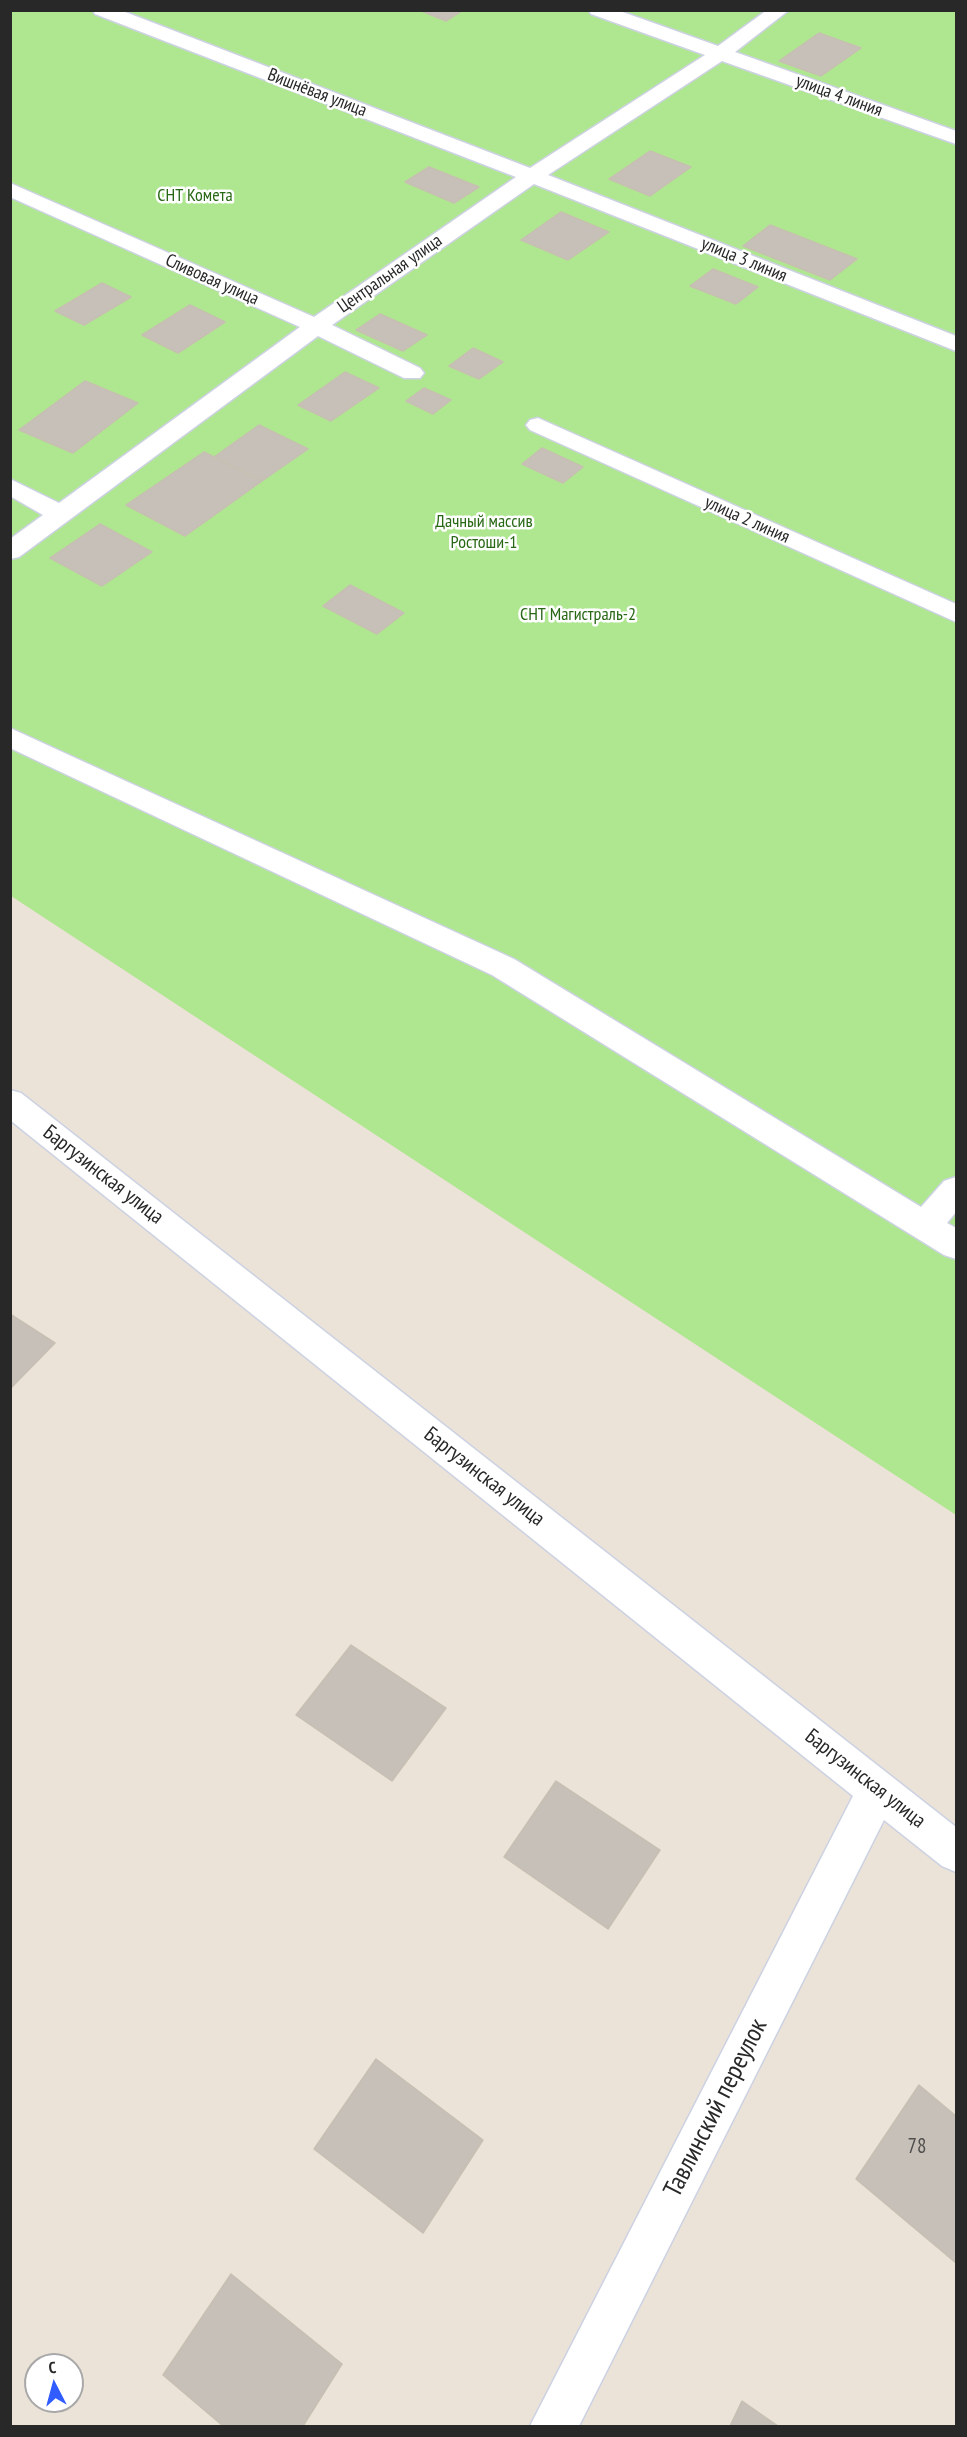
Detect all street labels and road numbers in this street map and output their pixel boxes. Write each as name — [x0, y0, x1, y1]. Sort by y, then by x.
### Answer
street label: Вишнёвая улица — [264, 64, 370, 122]
street label: улица 4 линия — [793, 70, 885, 122]
street label: Центральная улица — [334, 230, 446, 318]
street label: улица 3 линия — [698, 233, 790, 287]
street label: Сливовая улица — [162, 250, 262, 310]
street label: улица 2 линия — [701, 492, 793, 548]
street label: Баргузинская улица — [38, 1120, 168, 1230]
street label: Баргузинская улица — [419, 1422, 549, 1532]
street label: Баргузинская улица — [800, 1724, 930, 1834]
street label: Тавлинский переулок — [658, 2014, 774, 2202]

